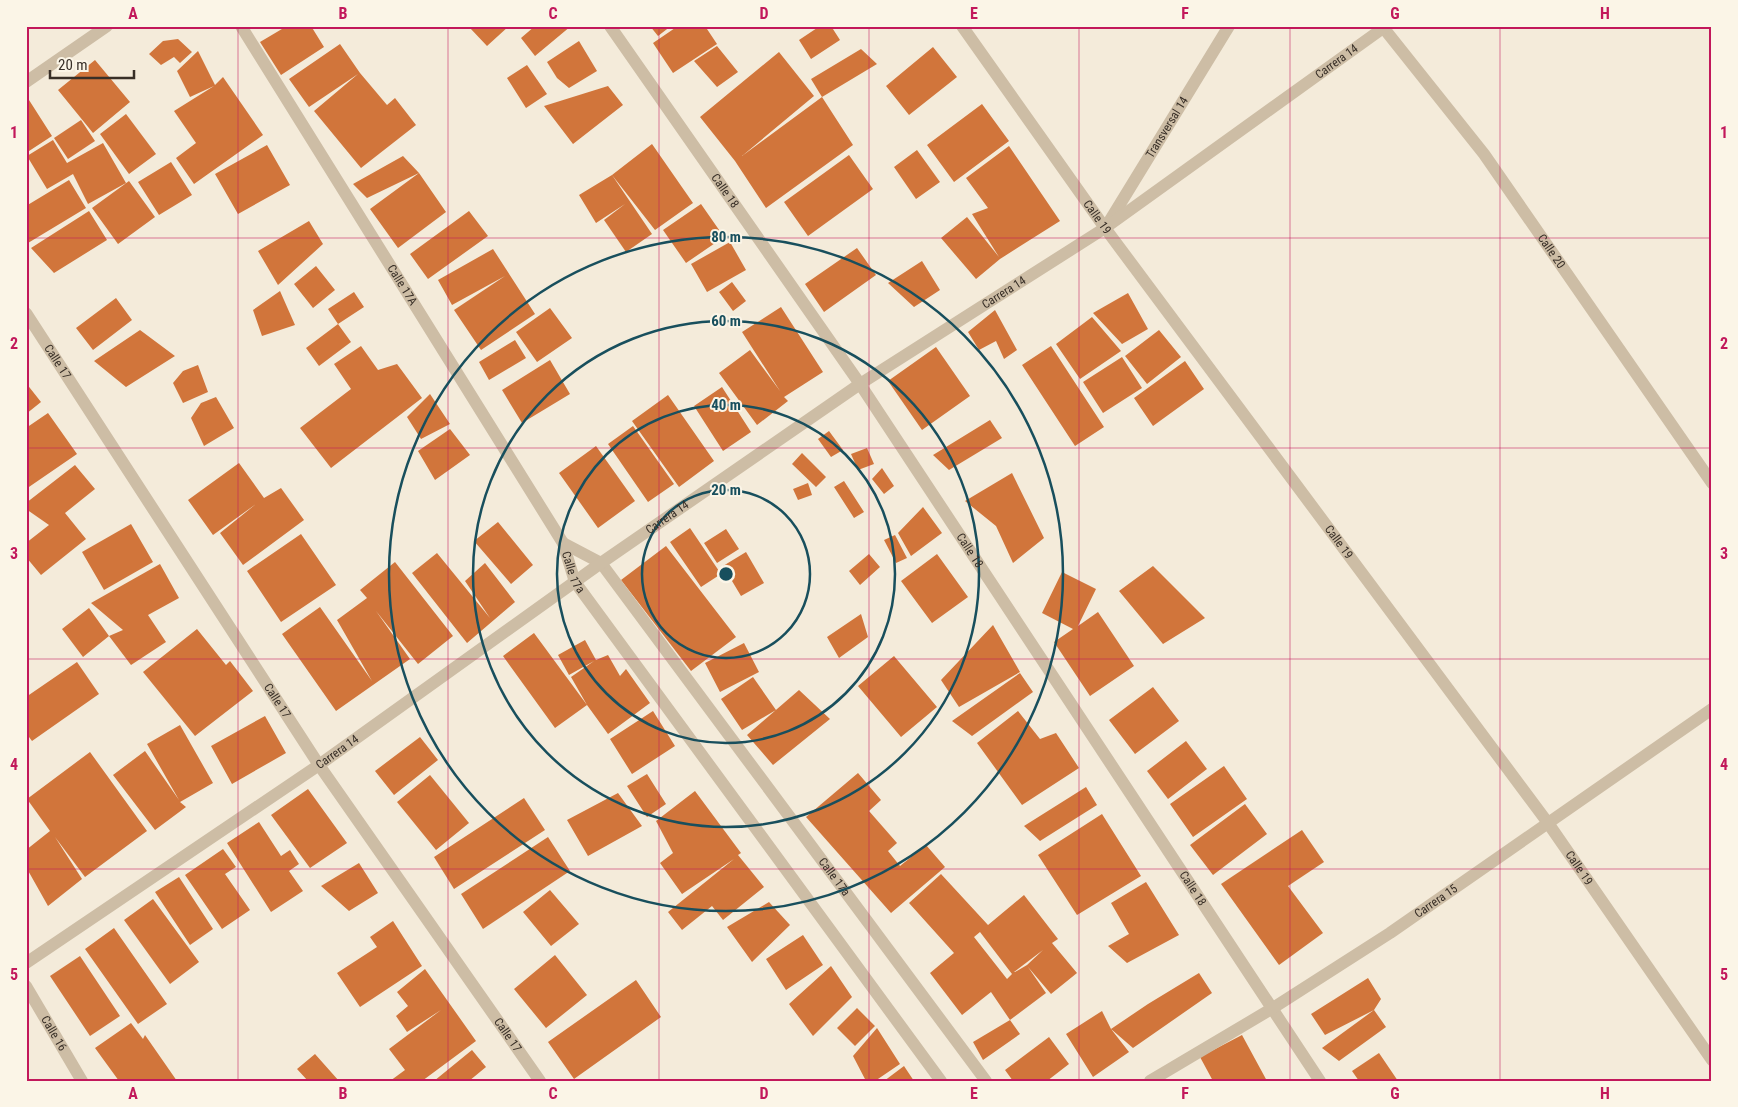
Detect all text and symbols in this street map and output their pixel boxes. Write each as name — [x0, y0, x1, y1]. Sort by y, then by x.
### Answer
text: A — [128, 4, 138, 23]
text: B — [339, 4, 348, 23]
text: C — [548, 4, 558, 23]
text: D — [759, 4, 769, 23]
text: E — [970, 4, 978, 23]
text: F — [1181, 4, 1189, 23]
text: G — [1390, 4, 1400, 23]
text: H — [1600, 4, 1610, 23]
street label: Carrera 14 — [1313, 41, 1361, 82]
scale bar — [50, 48, 134, 80]
text: 20 m — [58, 56, 88, 74]
street label: Transversal 14 — [1143, 94, 1191, 161]
text: 1 — [10, 123, 18, 142]
text: 1 — [1720, 123, 1728, 142]
street label: Calle 18 — [708, 171, 742, 211]
street label: Calle 19 — [1080, 197, 1114, 237]
text: 80 m — [711, 228, 741, 246]
street label: Calle 20 — [1535, 232, 1568, 271]
street label: Calle 17A — [384, 262, 420, 308]
street label: Carrera 14 — [979, 273, 1029, 311]
text: 60 m — [711, 312, 741, 330]
text: 2 — [10, 334, 18, 353]
text: 2 — [1720, 334, 1728, 353]
street label: Calle 17 — [41, 342, 74, 382]
text: 40 m — [711, 396, 741, 414]
text: 20 m — [711, 481, 741, 499]
street label: Carrera 14 — [643, 497, 691, 537]
street label: Calle 19 — [1322, 522, 1356, 562]
street label: Calle 18 — [953, 531, 986, 570]
text: 3 — [10, 544, 18, 563]
text: 3 — [1720, 544, 1728, 563]
street label: Calle 17a — [559, 549, 588, 596]
centre of rings — [717, 565, 735, 583]
street label: Calle 17 — [261, 681, 294, 721]
street label: Carrera 14 — [313, 732, 361, 772]
text: 4 — [10, 755, 18, 774]
text: 4 — [1720, 755, 1728, 774]
street label: Calle 19 — [1562, 848, 1596, 888]
street label: Calle 17a — [816, 855, 853, 899]
street label: Calle 18 — [1176, 869, 1209, 908]
street label: Carrera 15 — [1412, 881, 1460, 921]
text: 5 — [10, 965, 18, 984]
text: 5 — [1720, 965, 1728, 984]
street label: Calle 16 — [38, 1013, 70, 1054]
street label: Calle 17 — [491, 1015, 525, 1055]
text: A — [128, 1084, 138, 1103]
text: B — [339, 1084, 348, 1103]
text: C — [548, 1084, 558, 1103]
text: D — [759, 1084, 769, 1103]
text: E — [970, 1084, 978, 1103]
text: F — [1181, 1084, 1189, 1103]
text: G — [1390, 1084, 1400, 1103]
text: H — [1600, 1084, 1610, 1103]

